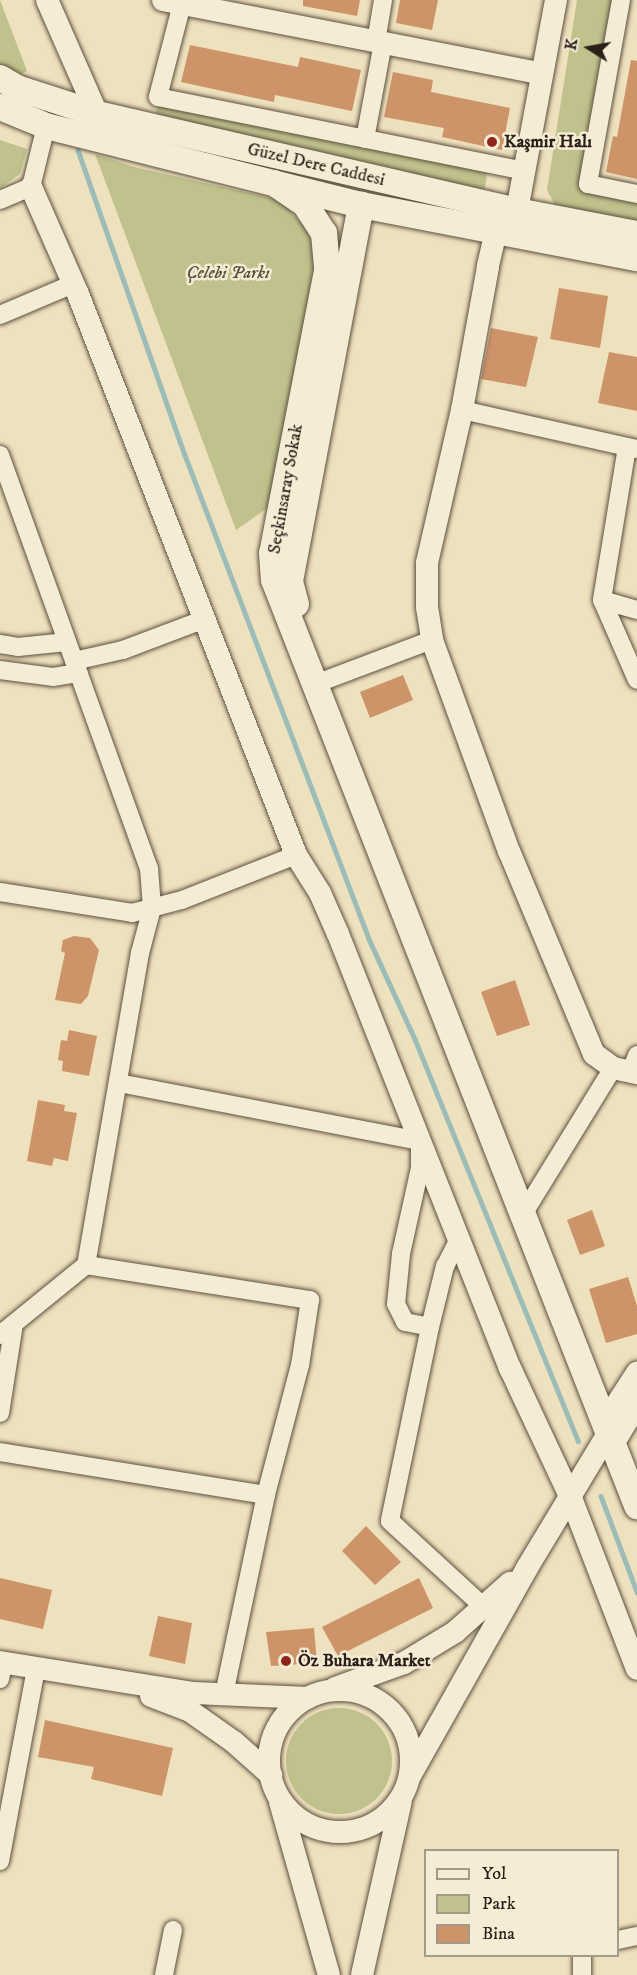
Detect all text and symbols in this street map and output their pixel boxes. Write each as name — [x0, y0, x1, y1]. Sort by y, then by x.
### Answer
north arrow — [559, 18, 619, 78]
text: K — [560, 37, 582, 52]
place label: Kaşmir Halı — [504, 131, 592, 153]
marker: Kaşmir Halı — [485, 135, 499, 149]
street label: Güzel Dere Caddesi — [245, 139, 387, 191]
park label: Çelebi Parkı — [186, 262, 270, 284]
street label: Seçkinsaray Sokak — [264, 422, 308, 556]
place label: Öz Buhara Market — [298, 1650, 430, 1672]
marker: Öz Buhara Market — [279, 1654, 293, 1668]
legend — [424, 1849, 619, 1957]
text: Yol — [482, 1863, 506, 1885]
text: Park — [482, 1893, 516, 1915]
text: Bina — [482, 1923, 515, 1945]

